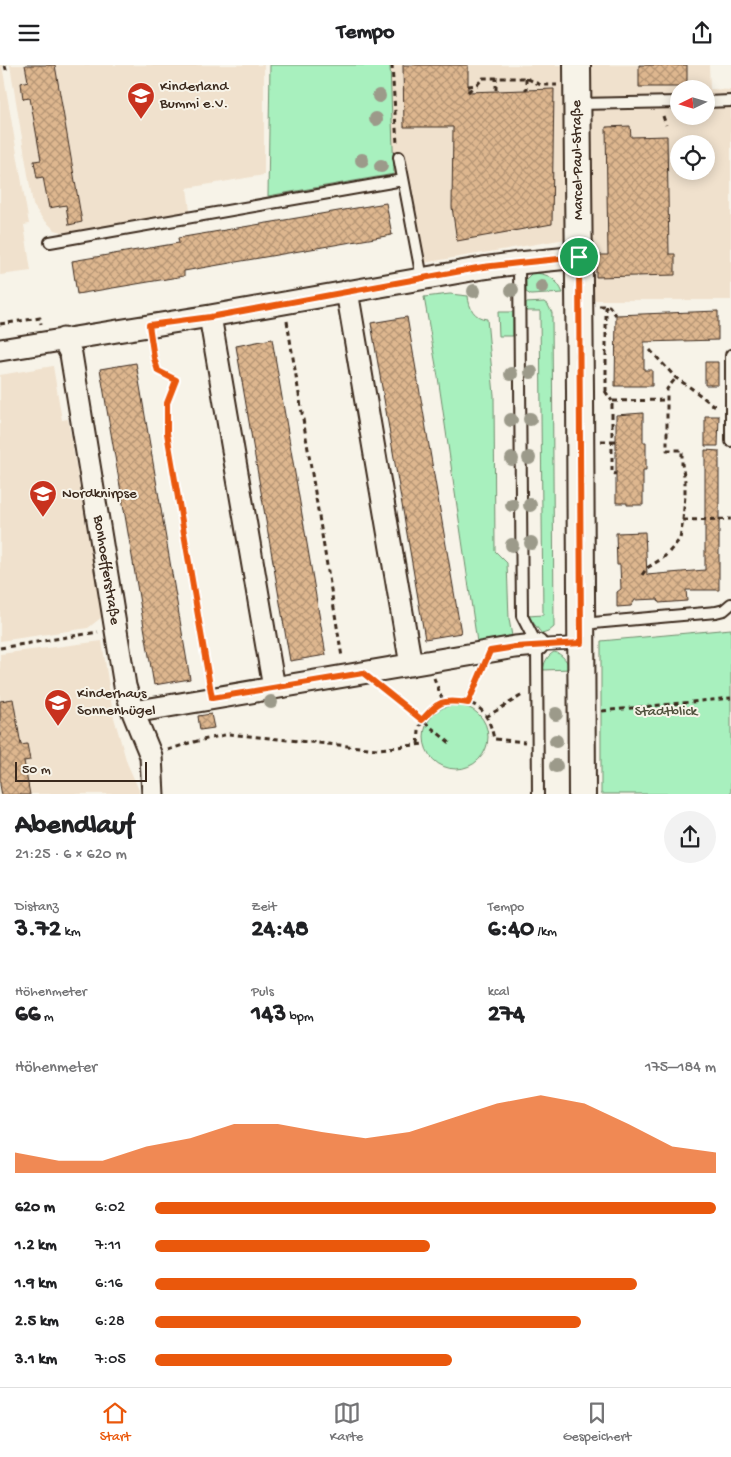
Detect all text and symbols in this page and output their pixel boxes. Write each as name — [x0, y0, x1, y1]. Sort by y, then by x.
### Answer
icon: menu — [15, 19, 43, 47]
icon: share — [688, 19, 716, 47]
text: Tempo — [337, 20, 394, 46]
place label: Kinderland Bummi e.V. — [159, 78, 229, 113]
north arrow — [670, 80, 715, 125]
map controls — [670, 80, 715, 180]
school or university icon: Kinderland Bummi e.V. — [126, 81, 156, 120]
street label: Marcel-Paul-Straße — [568, 100, 588, 220]
button: locate — [670, 135, 715, 180]
pin — [558, 236, 600, 278]
icon: arrive — [565, 243, 593, 271]
school or university icon: Nordknirpse — [28, 479, 58, 518]
place label: Nordknirpse — [62, 485, 137, 503]
street label: Bonhoefferstraße — [88, 513, 124, 626]
place label: Kinderhaus Sonnenhügel — [77, 685, 156, 720]
school or university icon: Kinderhaus Sonnenhügel — [43, 688, 73, 727]
park label: Stadtblick — [635, 703, 699, 721]
scale bar — [15, 759, 148, 783]
text: 50 m — [22, 762, 51, 779]
text: Abendlauf — [15, 810, 134, 843]
button: share — [664, 811, 716, 863]
text: 21:25 · 6 × 620 m — [15, 846, 127, 865]
text: Distanz — [15, 899, 59, 916]
text: Zeit — [251, 899, 276, 916]
text: Tempo — [488, 899, 524, 916]
text: 3.72 — [15, 916, 61, 945]
text: 24:48 — [251, 916, 309, 945]
text: 6:40 — [488, 916, 534, 945]
text: km — [61, 924, 81, 941]
text: /km — [534, 924, 557, 941]
text: Höhenmeter — [15, 984, 87, 1001]
text: Puls — [251, 984, 274, 1001]
text: kcal — [488, 984, 510, 1001]
text: 66 — [15, 1001, 40, 1030]
text: 143 — [251, 1001, 286, 1030]
text: 274 — [488, 1001, 525, 1030]
text: m — [40, 1009, 54, 1026]
text: bpm — [286, 1009, 314, 1026]
text: Höhenmeter — [15, 1059, 97, 1078]
text: 175–184 m — [645, 1059, 716, 1078]
text: 620 m — [15, 1199, 55, 1218]
text: 6:02 — [95, 1199, 125, 1218]
text: 1.2 km — [15, 1237, 57, 1256]
text: 7:11 — [95, 1237, 121, 1256]
text: 1.9 km — [15, 1275, 57, 1294]
text: 6:16 — [95, 1275, 123, 1294]
text: 2.5 km — [15, 1313, 59, 1332]
text: 6:28 — [95, 1313, 125, 1332]
text: 3.1 km — [15, 1351, 57, 1370]
text: 7:05 — [95, 1351, 126, 1370]
tab: Start — [100, 1399, 130, 1446]
tab: Karte — [330, 1399, 363, 1446]
tab: Gespeichert — [563, 1399, 631, 1446]

